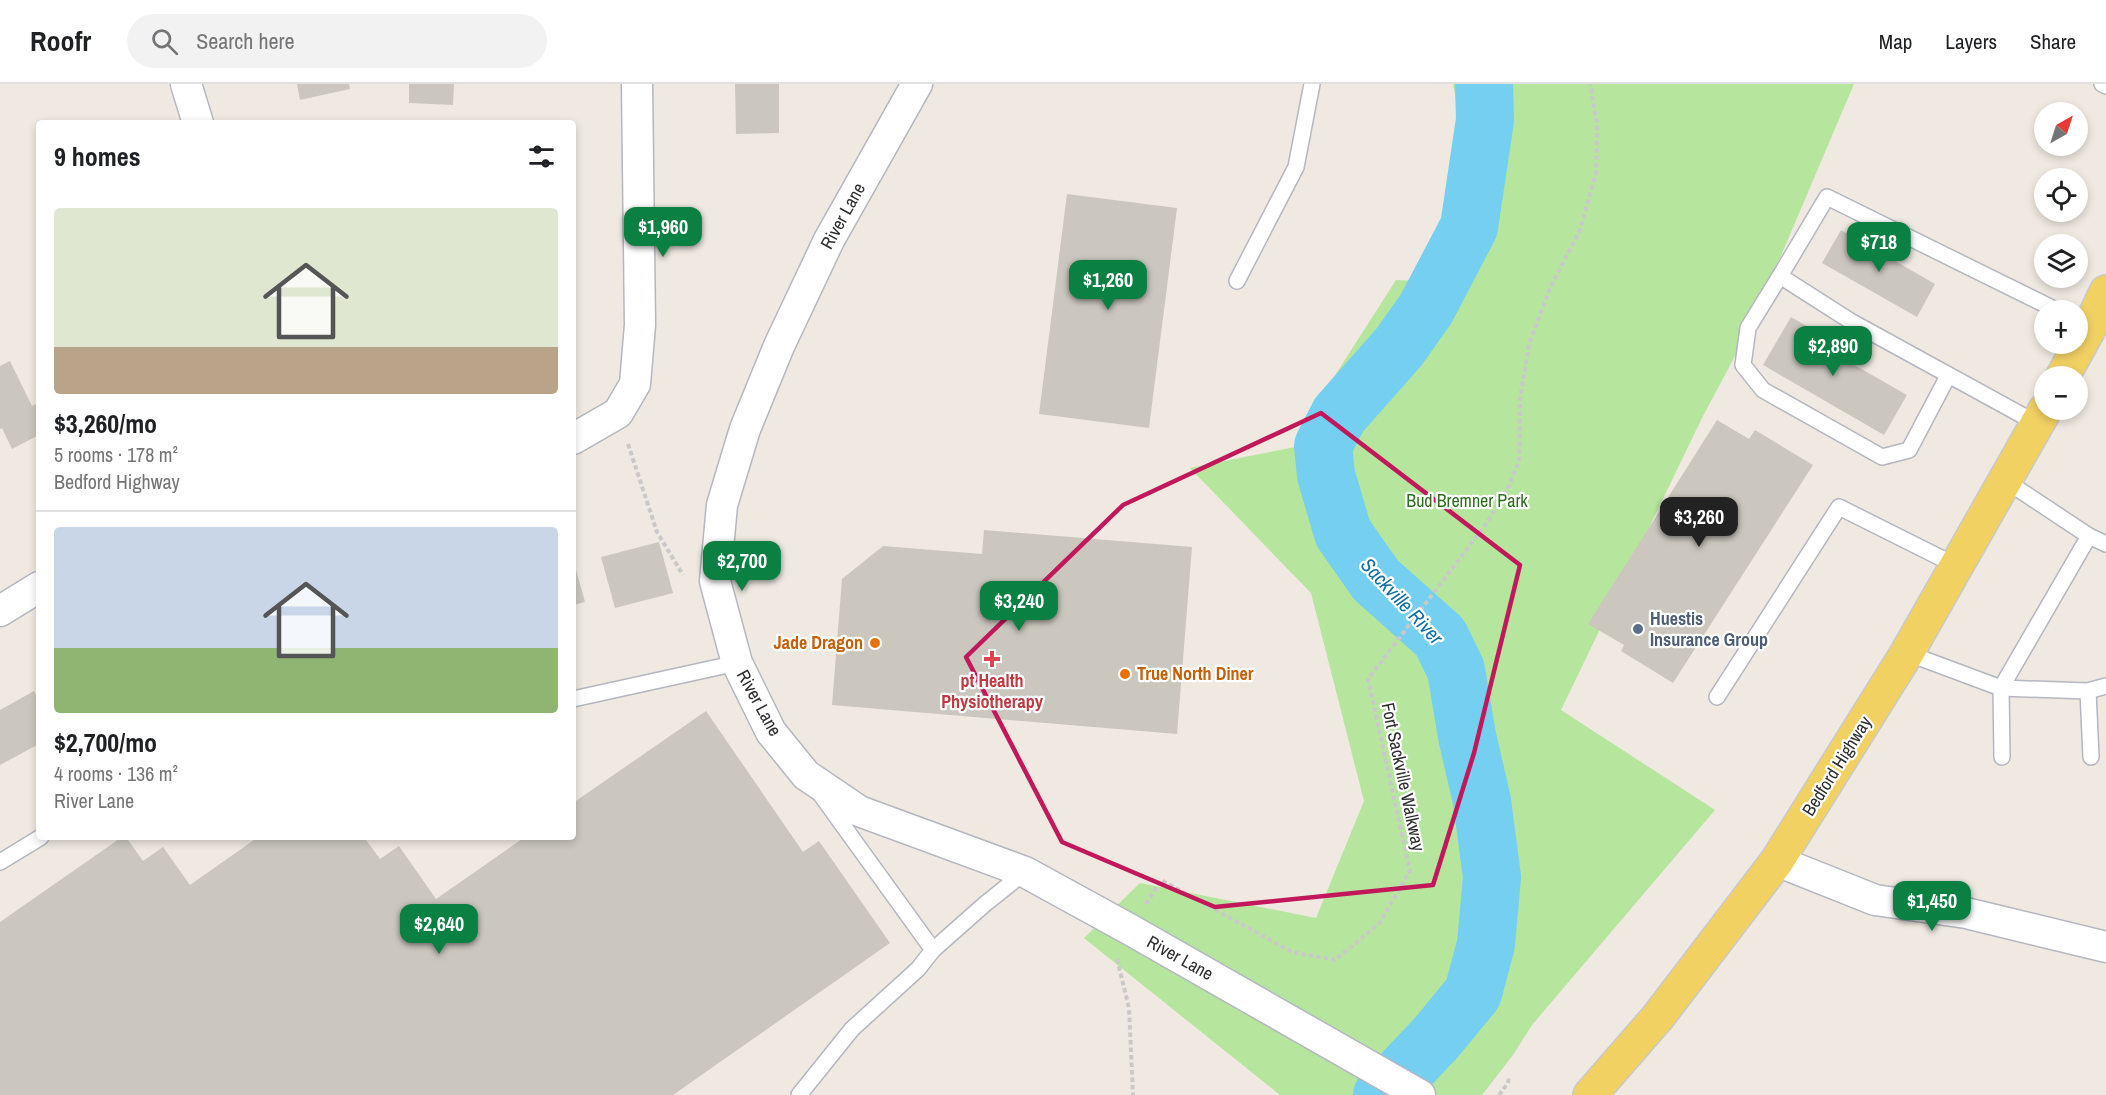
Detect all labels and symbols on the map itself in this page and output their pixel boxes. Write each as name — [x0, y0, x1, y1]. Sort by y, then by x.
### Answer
north arrow — [2034, 102, 2088, 156]
street label: River Lane — [814, 178, 871, 253]
pin: $1,960 — [614, 207, 712, 258]
pin: $718 — [1843, 222, 1915, 273]
pin: $1,260 — [1059, 260, 1157, 311]
pin: $2,890 — [1784, 326, 1882, 377]
park label: Bud Bremner Park — [1406, 488, 1528, 513]
pin: $3,260 — [1650, 497, 1748, 548]
pin: $2,700 — [693, 541, 791, 592]
water label: Sackville River — [1355, 551, 1450, 650]
pin: $3,240 — [970, 581, 1068, 632]
place label: Huestis Insurance Group — [1650, 606, 1768, 652]
marker: Huestis Insurance Group — [1631, 622, 1645, 636]
place label: Jade Dragon — [774, 630, 863, 655]
marker: Jade Dragon — [868, 636, 882, 650]
marker: pt Health Physiotherapy — [983, 650, 1001, 668]
place label: True North Diner — [1137, 661, 1254, 686]
street label: River Lane — [731, 665, 788, 740]
marker: True North Diner — [1118, 667, 1132, 681]
place label: pt Health Physiotherapy — [941, 668, 1044, 714]
street label: Fort Sackville Walkway — [1376, 700, 1432, 854]
street label: Bedford Highway — [1796, 711, 1877, 820]
pin: $1,450 — [1883, 881, 1981, 932]
pin: $2,640 — [390, 904, 488, 955]
street label: River Lane — [1143, 929, 1218, 986]

